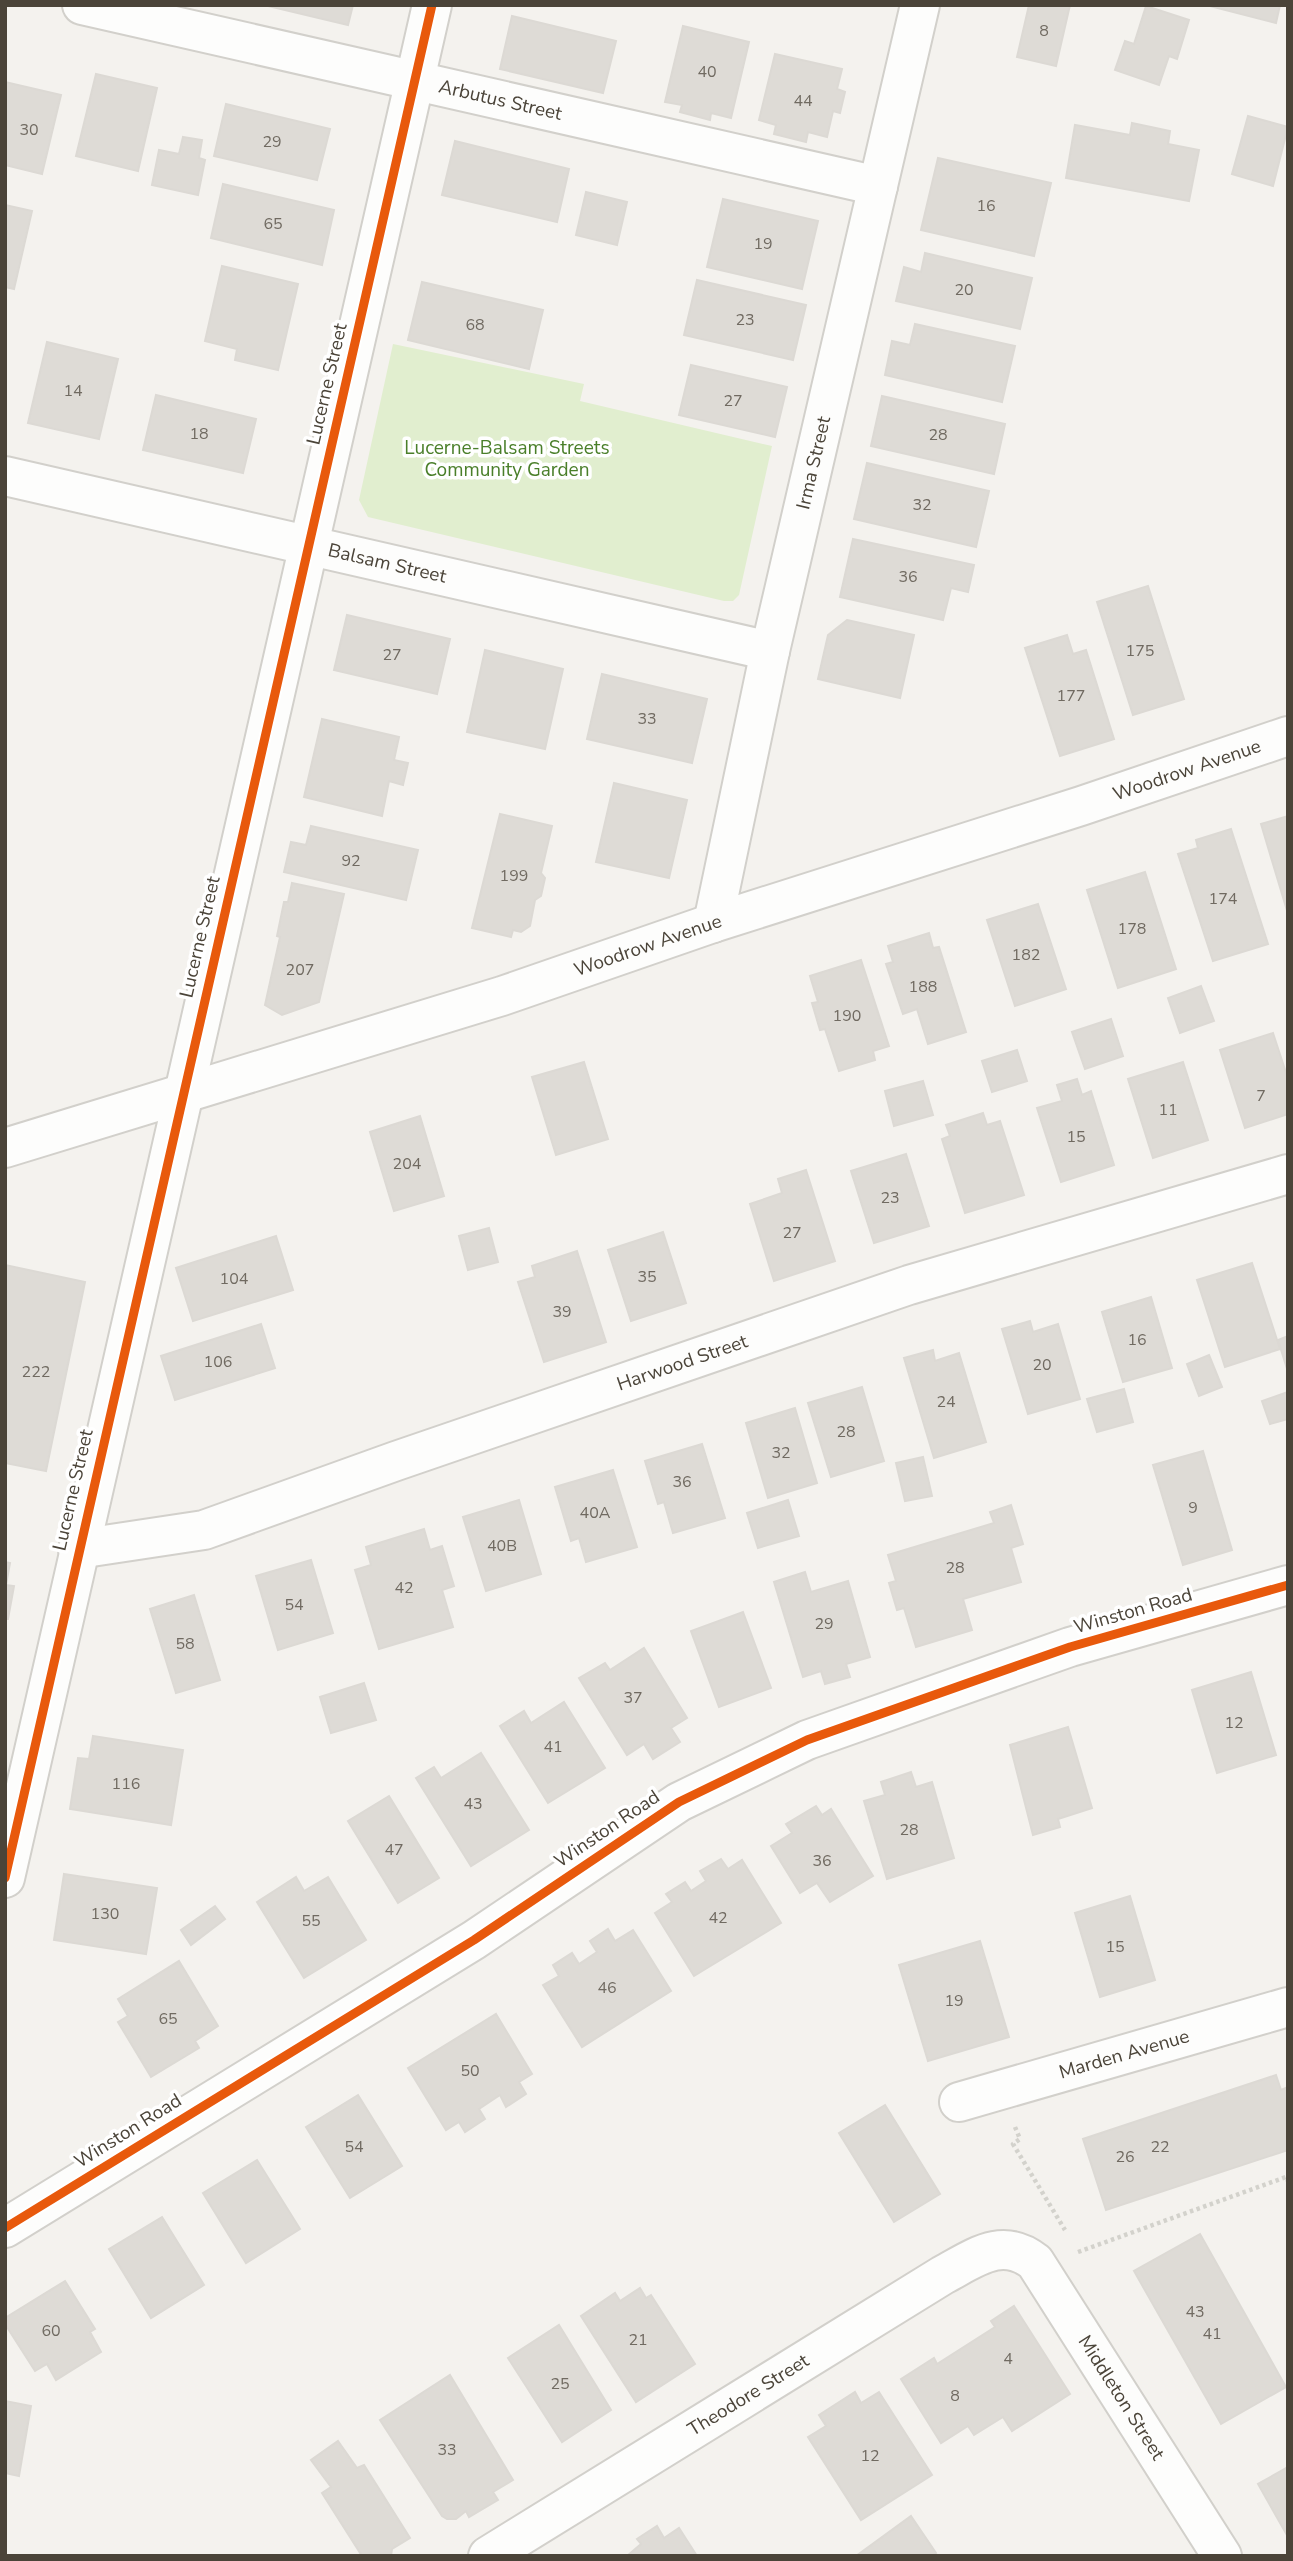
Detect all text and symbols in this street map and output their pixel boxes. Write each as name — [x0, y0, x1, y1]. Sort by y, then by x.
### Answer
house number: 8 — [1039, 20, 1049, 42]
house number: 40 — [697, 61, 717, 83]
street label: Arbutus Street — [436, 74, 565, 127]
house number: 44 — [793, 90, 813, 112]
house number: 30 — [19, 119, 39, 141]
house number: 29 — [262, 131, 282, 153]
house number: 16 — [976, 195, 996, 217]
house number: 65 — [263, 213, 283, 235]
house number: 19 — [753, 233, 773, 255]
house number: 20 — [954, 279, 974, 301]
house number: 23 — [735, 309, 755, 331]
house number: 68 — [465, 314, 485, 336]
street label: Lucerne Street — [300, 320, 354, 447]
house number: 14 — [63, 380, 83, 402]
house number: 27 — [723, 390, 743, 412]
street label: Irma Street — [790, 413, 837, 512]
house number: 18 — [189, 423, 209, 445]
house number: 28 — [928, 424, 948, 446]
park label: Lucerne-Balsam Streets Community Garden — [404, 435, 610, 483]
house number: 32 — [912, 494, 932, 516]
street label: Balsam Street — [325, 537, 449, 590]
house number: 36 — [898, 566, 918, 588]
house number: 175 — [1126, 640, 1154, 662]
house number: 27 — [382, 644, 402, 666]
house number: 177 — [1057, 685, 1085, 707]
house number: 33 — [637, 708, 657, 730]
street label: Woodrow Avenue — [1109, 733, 1264, 807]
house number: 92 — [341, 850, 361, 872]
house number: 199 — [500, 865, 528, 887]
street label: Lucerne Street — [173, 873, 227, 1000]
house number: 174 — [1209, 888, 1238, 910]
street label: Woodrow Avenue — [570, 908, 725, 983]
house number: 178 — [1118, 918, 1146, 940]
house number: 182 — [1012, 944, 1040, 966]
house number: 207 — [286, 959, 314, 981]
house number: 188 — [909, 976, 937, 998]
house number: 190 — [833, 1005, 861, 1027]
house number: 7 — [1256, 1085, 1266, 1107]
house number: 11 — [1158, 1099, 1178, 1121]
house number: 15 — [1066, 1126, 1086, 1148]
house number: 204 — [393, 1153, 422, 1175]
house number: 23 — [880, 1187, 900, 1209]
house number: 27 — [782, 1222, 802, 1244]
house number: 35 — [637, 1266, 657, 1288]
house number: 104 — [220, 1268, 249, 1290]
house number: 39 — [552, 1301, 572, 1323]
street label: Harwood Street — [613, 1328, 751, 1397]
house number: 16 — [1127, 1329, 1147, 1351]
house number: 106 — [204, 1351, 232, 1373]
house number: 20 — [1032, 1354, 1052, 1376]
house number: 222 — [22, 1361, 50, 1383]
house number: 24 — [936, 1391, 956, 1413]
house number: 28 — [836, 1421, 856, 1443]
street label: Lucerne Street — [46, 1426, 100, 1553]
house number: 32 — [771, 1442, 791, 1464]
house number: 36 — [672, 1471, 692, 1493]
house number: 9 — [1188, 1497, 1198, 1519]
house number: 40A — [580, 1502, 611, 1524]
house number: 40B — [487, 1535, 517, 1557]
house number: 28 — [945, 1557, 965, 1579]
house number: 42 — [394, 1577, 414, 1599]
street label: Winston Road — [1071, 1582, 1195, 1640]
house number: 54 — [284, 1594, 304, 1616]
house number: 29 — [814, 1613, 834, 1635]
house number: 58 — [175, 1633, 195, 1655]
house number: 37 — [623, 1687, 643, 1709]
house number: 12 — [1224, 1712, 1244, 1734]
house number: 41 — [543, 1736, 563, 1758]
house number: 116 — [112, 1773, 140, 1795]
street label: Winston Road — [549, 1784, 665, 1874]
house number: 43 — [463, 1793, 483, 1815]
house number: 28 — [899, 1819, 919, 1841]
house number: 47 — [384, 1839, 404, 1861]
house number: 36 — [812, 1850, 832, 1872]
house number: 130 — [91, 1903, 119, 1925]
house number: 42 — [708, 1907, 728, 1929]
house number: 55 — [301, 1910, 321, 1932]
house number: 15 — [1105, 1936, 1125, 1958]
house number: 46 — [597, 1977, 617, 1999]
house number: 19 — [944, 1990, 964, 2012]
house number: 65 — [158, 2008, 178, 2030]
street label: Marden Avenue — [1056, 2023, 1193, 2085]
house number: 50 — [460, 2060, 480, 2082]
street label: Winston Road — [69, 2088, 187, 2174]
house number: 54 — [344, 2136, 364, 2158]
house number: 22 — [1150, 2136, 1170, 2158]
house number: 26 — [1115, 2146, 1135, 2168]
house number: 43 — [1185, 2301, 1205, 2323]
house number: 60 — [41, 2320, 61, 2342]
house number: 41 — [1202, 2323, 1222, 2345]
house number: 21 — [628, 2329, 648, 2351]
street label: Middleton Street — [1072, 2330, 1171, 2465]
street label: Theodore Street — [683, 2348, 814, 2443]
house number: 4 — [1003, 2348, 1013, 2370]
house number: 25 — [550, 2373, 570, 2395]
house number: 8 — [950, 2385, 960, 2407]
house number: 33 — [437, 2439, 457, 2461]
house number: 12 — [860, 2445, 880, 2467]

